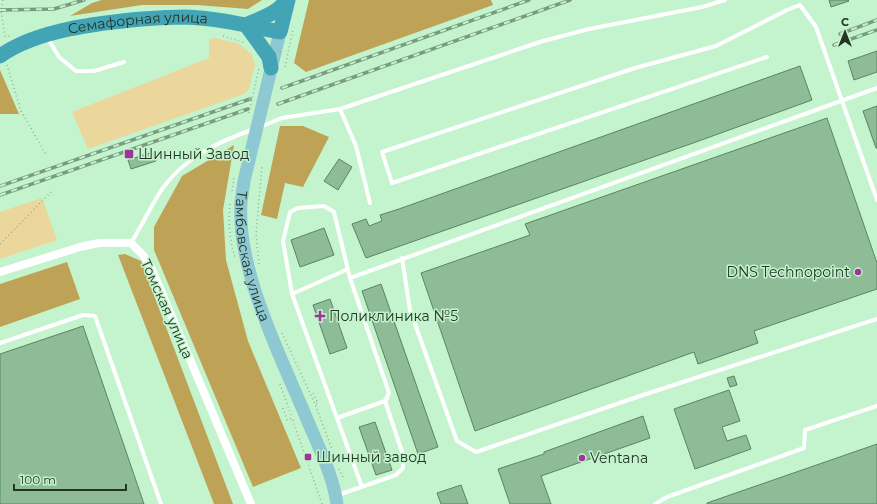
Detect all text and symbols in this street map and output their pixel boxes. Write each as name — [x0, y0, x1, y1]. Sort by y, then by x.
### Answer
street label: Семафорная улица — [66, 8, 209, 38]
north arrow — [825, 12, 865, 52]
text: С — [841, 15, 849, 29]
place label: Шинный Завод — [138, 145, 249, 163]
marker: Шинный Завод — [123, 148, 135, 160]
street label: Тамбовская улица — [232, 189, 274, 324]
street label: Томская улица — [137, 256, 197, 362]
place label: DNS Technopoint — [726, 263, 850, 281]
marker: DNS Technopoint — [853, 267, 863, 277]
place label: Поликлиника №5 — [329, 307, 458, 325]
marker: Поликлиника №5 — [314, 310, 326, 322]
place label: Шинный завод — [316, 448, 426, 466]
place label: Ventana — [590, 449, 648, 467]
marker: Шинный завод — [303, 452, 313, 462]
marker: Ventana — [577, 453, 587, 463]
scale bar — [14, 466, 126, 492]
text: 100 m — [20, 472, 56, 487]

